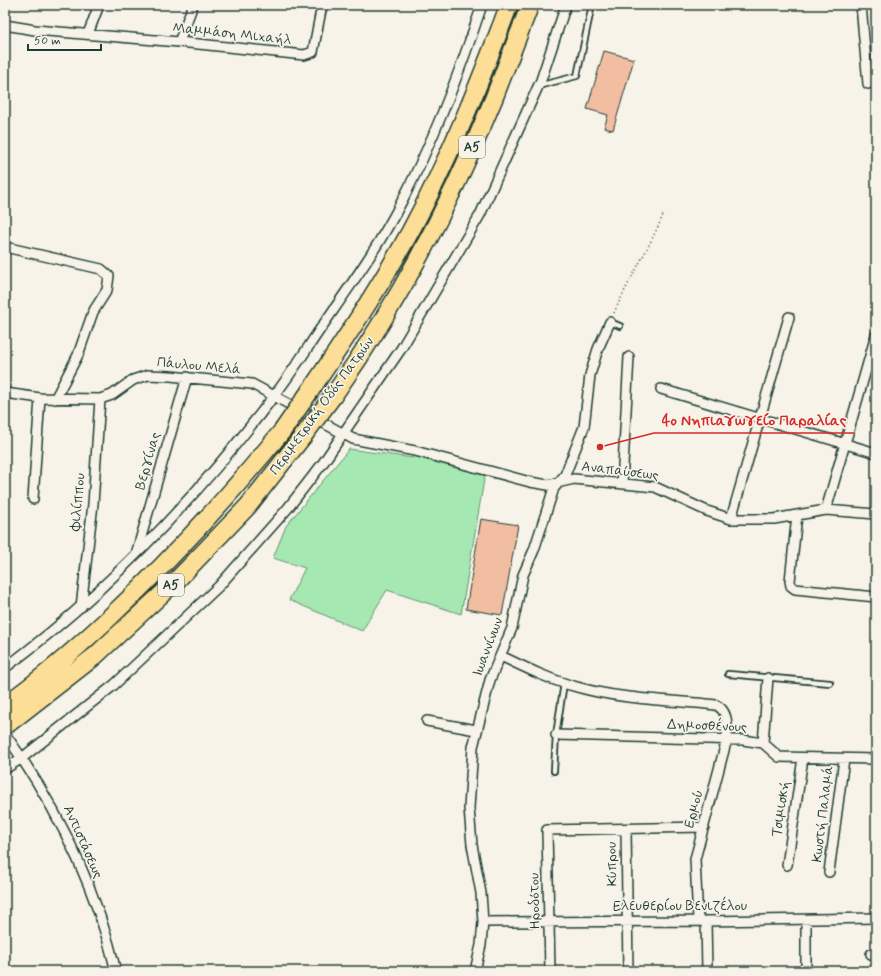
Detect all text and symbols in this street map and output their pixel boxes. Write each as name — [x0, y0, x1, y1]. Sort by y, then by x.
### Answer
street label: Μαμμάση Μιχαήλ — [172, 19, 293, 49]
scale bar — [28, 26, 101, 52]
text: 50 m — [34, 33, 61, 49]
road number: Α5 — [459, 136, 485, 158]
street label: Περιμετρική Οδός Πατρών — [266, 333, 378, 479]
street label: Πάυλου Μελά — [156, 353, 242, 379]
callout: 4o Νηπιαγωγείο Παραλίας — [654, 406, 854, 433]
text: 4o Νηπιαγωγείο Παραλίας — [662, 411, 847, 431]
street label: Βεργίνας — [131, 430, 165, 492]
street label: Αναπαύσεως — [580, 457, 660, 485]
street label: Φιλίππου — [66, 472, 89, 533]
road number: Α5 — [158, 574, 184, 596]
street label: Ιωαννίνων — [469, 615, 507, 679]
street label: Δημοσθένους — [667, 715, 747, 736]
street label: Κωστή Παλαμά — [808, 764, 838, 863]
street label: Τσιμισκή — [768, 780, 794, 838]
street label: Ερμού — [680, 788, 708, 830]
street label: Αντιστάσεως — [59, 803, 107, 881]
street label: Κύπρου — [603, 841, 621, 887]
street label: Ηροδότου — [526, 872, 544, 930]
street label: Ελευθερίου Βενιζέλου — [613, 896, 747, 915]

